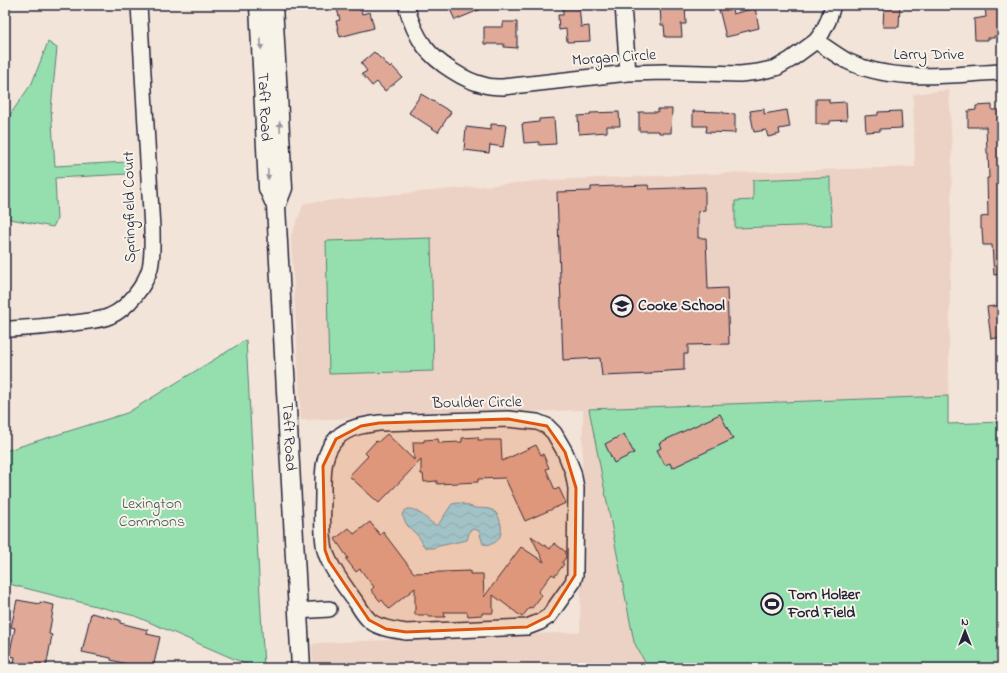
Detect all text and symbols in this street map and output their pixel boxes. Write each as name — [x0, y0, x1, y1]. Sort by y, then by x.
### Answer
one-way arrow — [258, 38, 264, 51]
street label: Morgan Circle — [571, 43, 658, 73]
street label: Larry Drive — [894, 43, 965, 67]
street label: Taft Road — [250, 72, 278, 142]
one-way arrow — [276, 121, 283, 133]
street label: Springfield Court — [117, 150, 143, 263]
one-way arrow — [264, 168, 271, 180]
school or university icon: Cooke School — [609, 293, 635, 319]
place label: Cooke School — [638, 294, 725, 318]
street label: Boulder Circle — [431, 390, 523, 416]
street label: Taft Road — [275, 402, 302, 472]
park label: Lexington Commons — [119, 492, 185, 534]
place label: Tom Holzer Ford Field — [787, 583, 861, 625]
sports icon: Tom Holzer Ford Field — [759, 591, 785, 617]
north arrow — [945, 611, 985, 651]
text: N — [961, 614, 969, 630]

